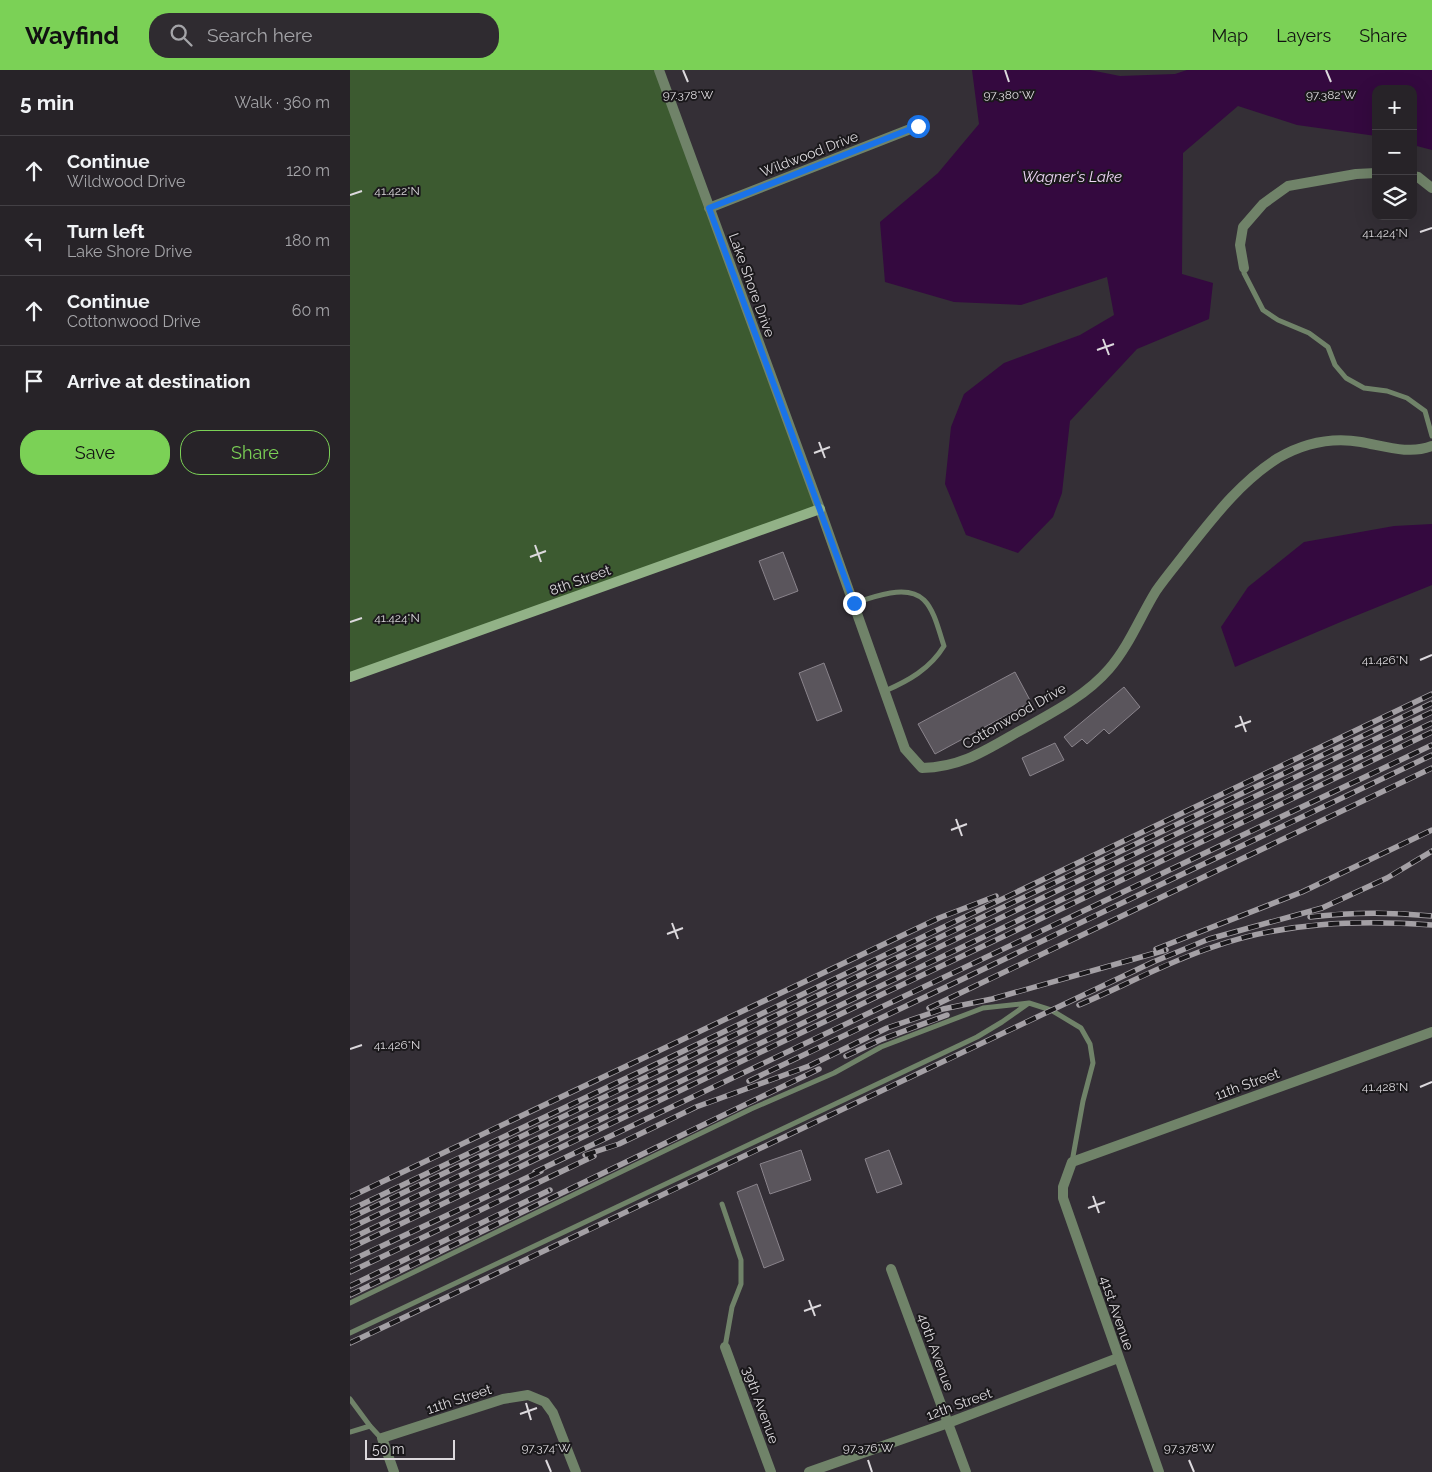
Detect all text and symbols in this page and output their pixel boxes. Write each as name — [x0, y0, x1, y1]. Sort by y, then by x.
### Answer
search box — [149, 13, 499, 58]
text: Wayfind — [25, 21, 119, 50]
icon: search — [167, 21, 195, 49]
text: Search here — [207, 24, 312, 46]
text: Map — [1212, 25, 1248, 46]
text: Layers — [1276, 25, 1331, 46]
text: Share — [1359, 25, 1407, 46]
map controls — [1372, 85, 1417, 220]
button: + — [1372, 85, 1417, 130]
text: 97.378°W — [663, 88, 714, 102]
text: 97.380°W — [983, 88, 1035, 102]
text: 97.382°W — [1306, 88, 1357, 102]
text: 5 min — [20, 90, 74, 115]
text: Walk · 360 m — [235, 93, 330, 112]
route start — [907, 115, 930, 138]
street label: Wildwood Drive — [758, 128, 860, 180]
button: − — [1372, 130, 1417, 175]
text: Continue — [67, 150, 150, 172]
icon: ahead — [20, 157, 48, 185]
text: 120 m — [286, 161, 330, 180]
water label: Wagner's Lake — [1022, 168, 1122, 186]
text: Wildwood Drive — [67, 172, 186, 191]
button: layers — [1372, 175, 1417, 220]
text: 41.422°N — [374, 184, 420, 198]
text: Turn left — [67, 220, 144, 242]
text: 41.424°N — [1362, 226, 1408, 240]
icon: left — [20, 227, 48, 255]
text: 180 m — [285, 231, 330, 250]
street label: Lake Shore Drive — [726, 231, 778, 339]
text: Lake Shore Drive — [67, 242, 192, 261]
text: Continue — [67, 290, 150, 312]
icon: ahead — [20, 297, 48, 325]
text: 60 m — [292, 301, 330, 320]
text: Cottonwood Drive — [67, 312, 201, 331]
icon: arrive — [20, 367, 48, 395]
text: Arrive at destination — [67, 370, 251, 392]
button: Save — [20, 430, 170, 475]
button: Share — [180, 430, 330, 475]
street label: 8th Street — [547, 562, 613, 598]
route end — [843, 592, 866, 615]
text: 41.424°N — [374, 611, 420, 625]
text: 41.426°N — [1362, 653, 1408, 667]
street label: Cottonwood Drive — [959, 680, 1069, 752]
text: 41.426°N — [374, 1038, 420, 1052]
street label: 11th Street — [1213, 1065, 1282, 1103]
text: 41.428°N — [1362, 1080, 1408, 1094]
street label: 41st Avenue — [1097, 1274, 1137, 1352]
street label: 40th Avenue — [915, 1311, 957, 1393]
street label: 39th Avenue — [740, 1364, 782, 1446]
street label: 11th Street — [425, 1381, 494, 1417]
street label: 12th Street — [924, 1385, 994, 1423]
scale bar — [365, 1437, 455, 1460]
text: 50 m — [372, 1441, 405, 1457]
text: 97.374°W — [521, 1441, 571, 1455]
text: 97.376°W — [843, 1441, 894, 1455]
text: 97.378°W — [1164, 1441, 1215, 1455]

